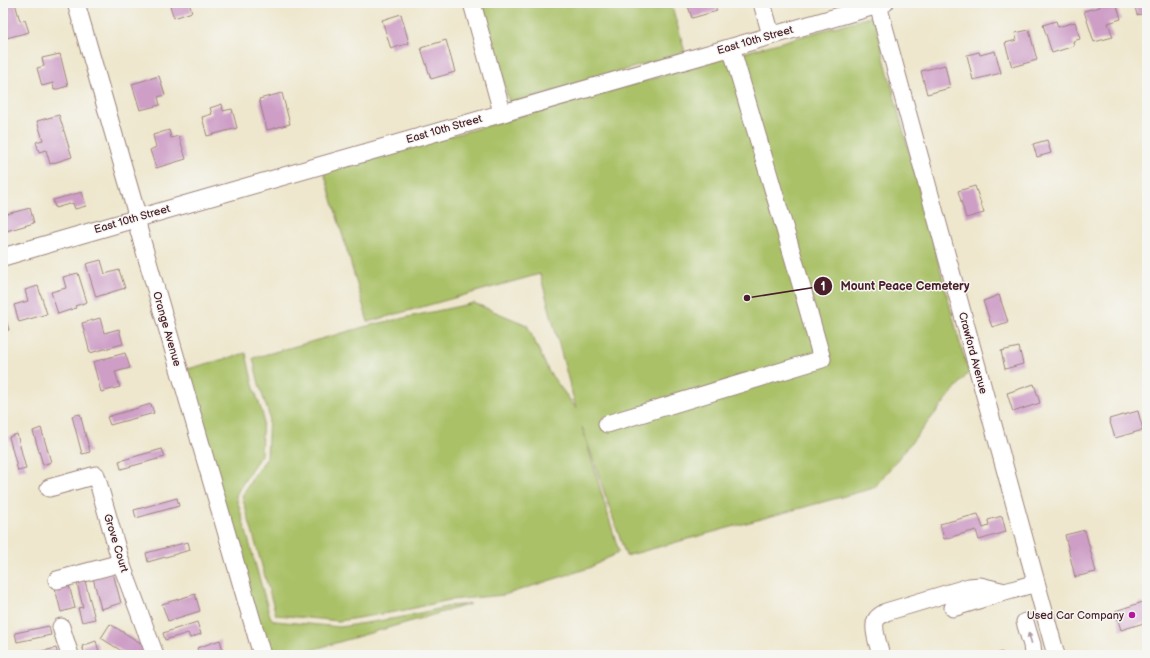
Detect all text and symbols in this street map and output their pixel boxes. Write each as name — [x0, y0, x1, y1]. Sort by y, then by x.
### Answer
street label: East 10th Street — [716, 23, 795, 57]
street label: East 10th Street — [405, 112, 484, 146]
street label: East 10th Street — [93, 202, 172, 236]
callout: Mount Peace Cemetery — [813, 274, 978, 298]
text: 1 — [820, 279, 826, 294]
text: Mount Peace Cemetery — [840, 279, 970, 294]
street label: Orange Avenue — [150, 290, 184, 368]
street label: Crawford Avenue — [956, 311, 990, 396]
street label: Grove Court — [101, 512, 131, 574]
place label: Used Car Company — [1027, 609, 1124, 622]
marker: Used Car Company — [1127, 610, 1137, 620]
one-way arrow — [1027, 632, 1033, 644]

